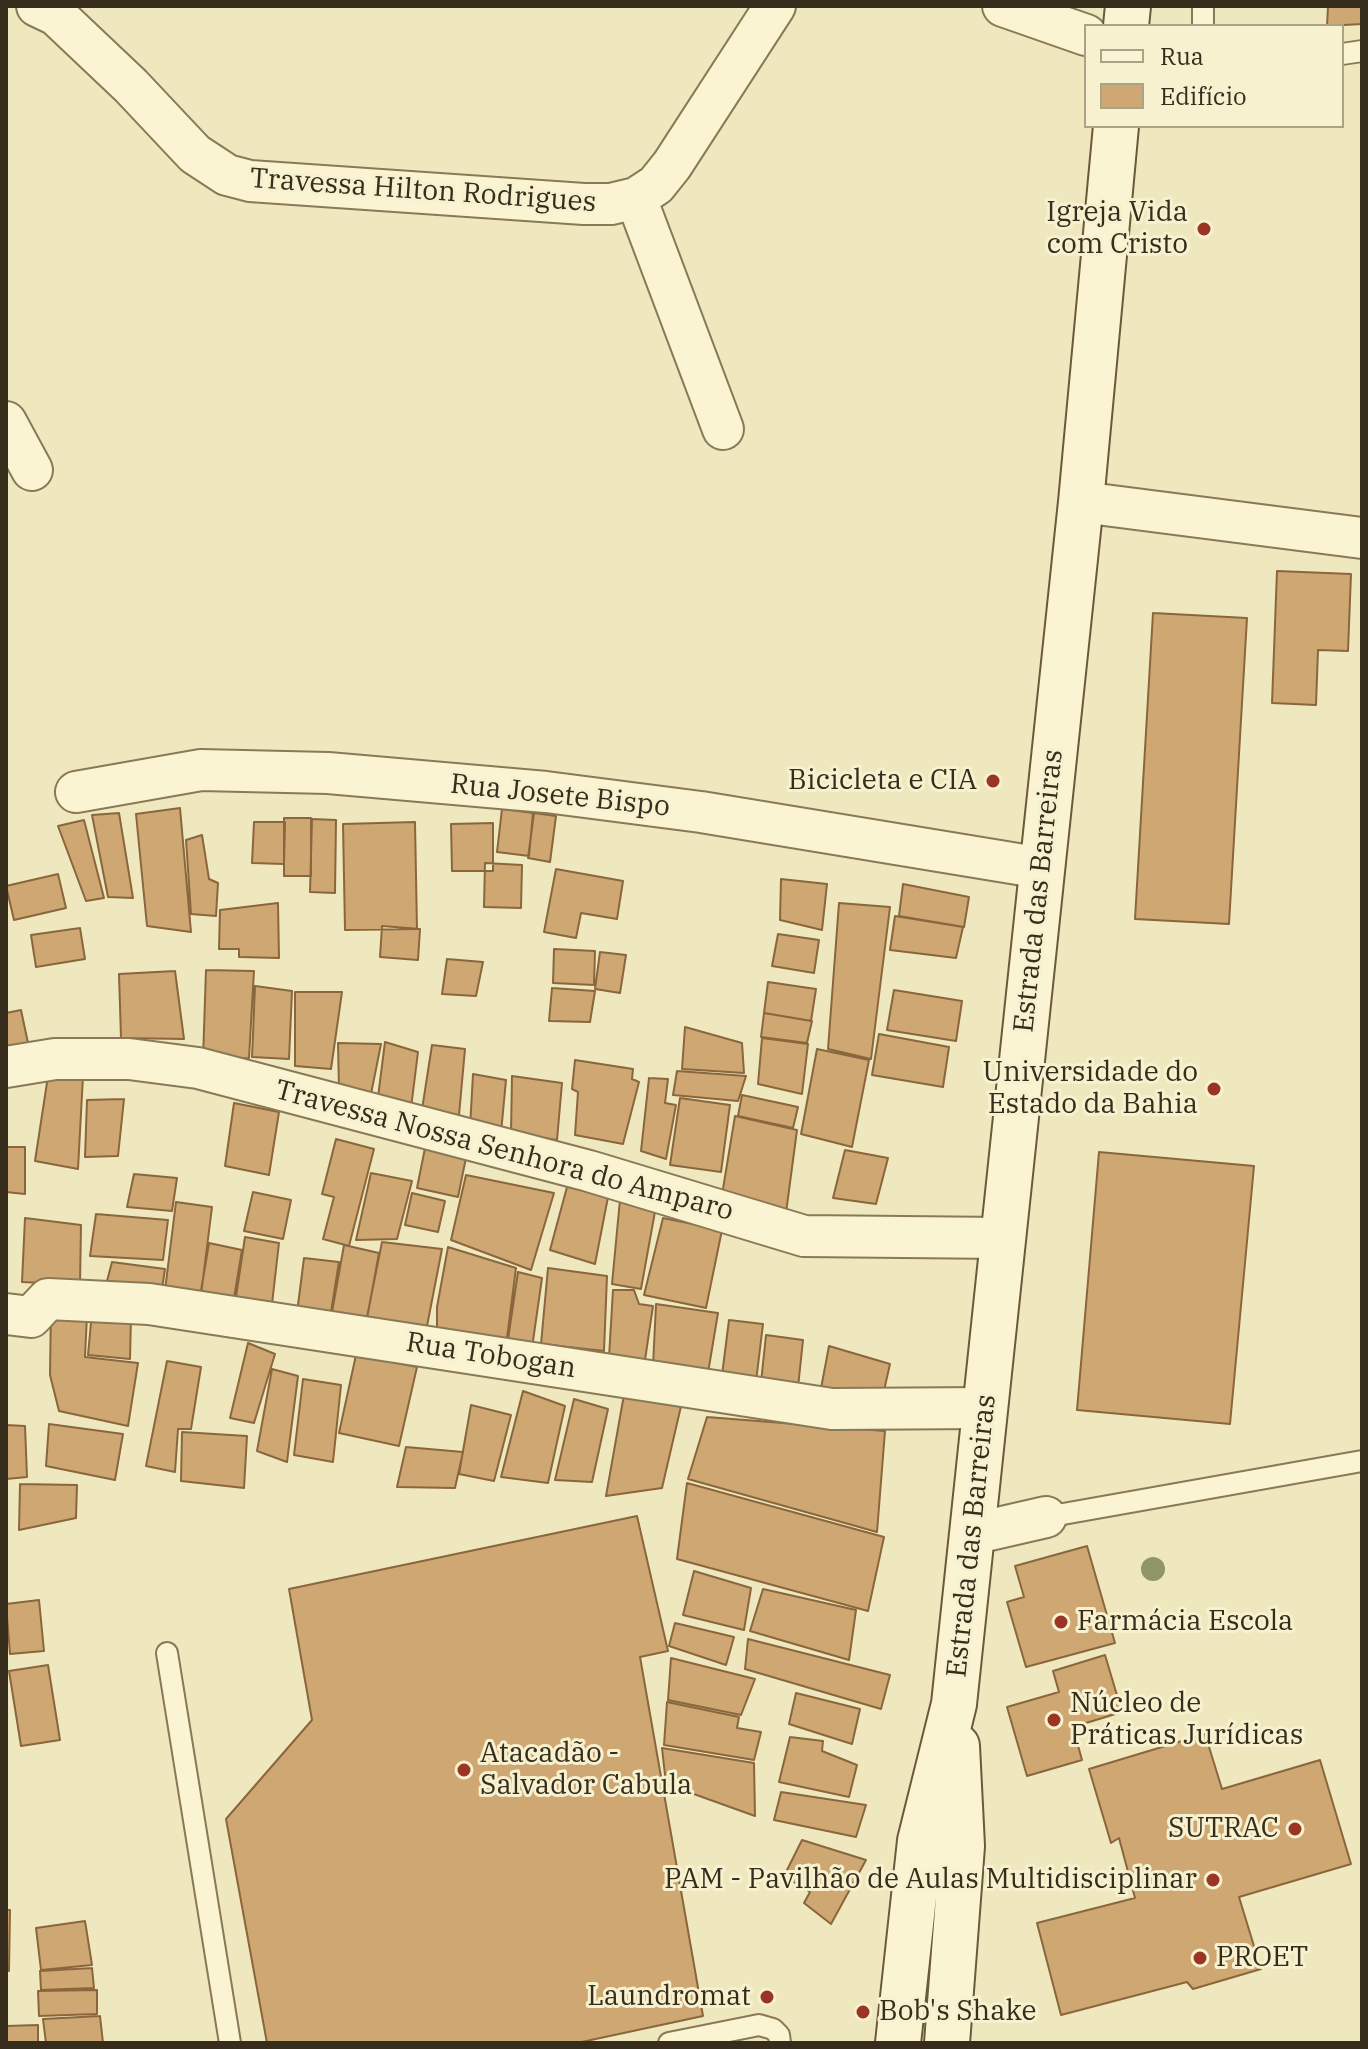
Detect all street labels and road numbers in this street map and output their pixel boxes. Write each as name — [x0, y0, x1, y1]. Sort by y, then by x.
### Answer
street label: Travessa Hilton Rodrigues — [249, 162, 597, 220]
street label: Estrada das Barreiras — [1007, 748, 1071, 1034]
street label: Rua Josete Bispo — [449, 768, 671, 824]
street label: Travessa Nossa Senhora do Amparo — [271, 1074, 737, 1228]
street label: Rua Tobogan — [404, 1326, 578, 1386]
street label: Estrada das Barreiras — [940, 1393, 1004, 1679]

